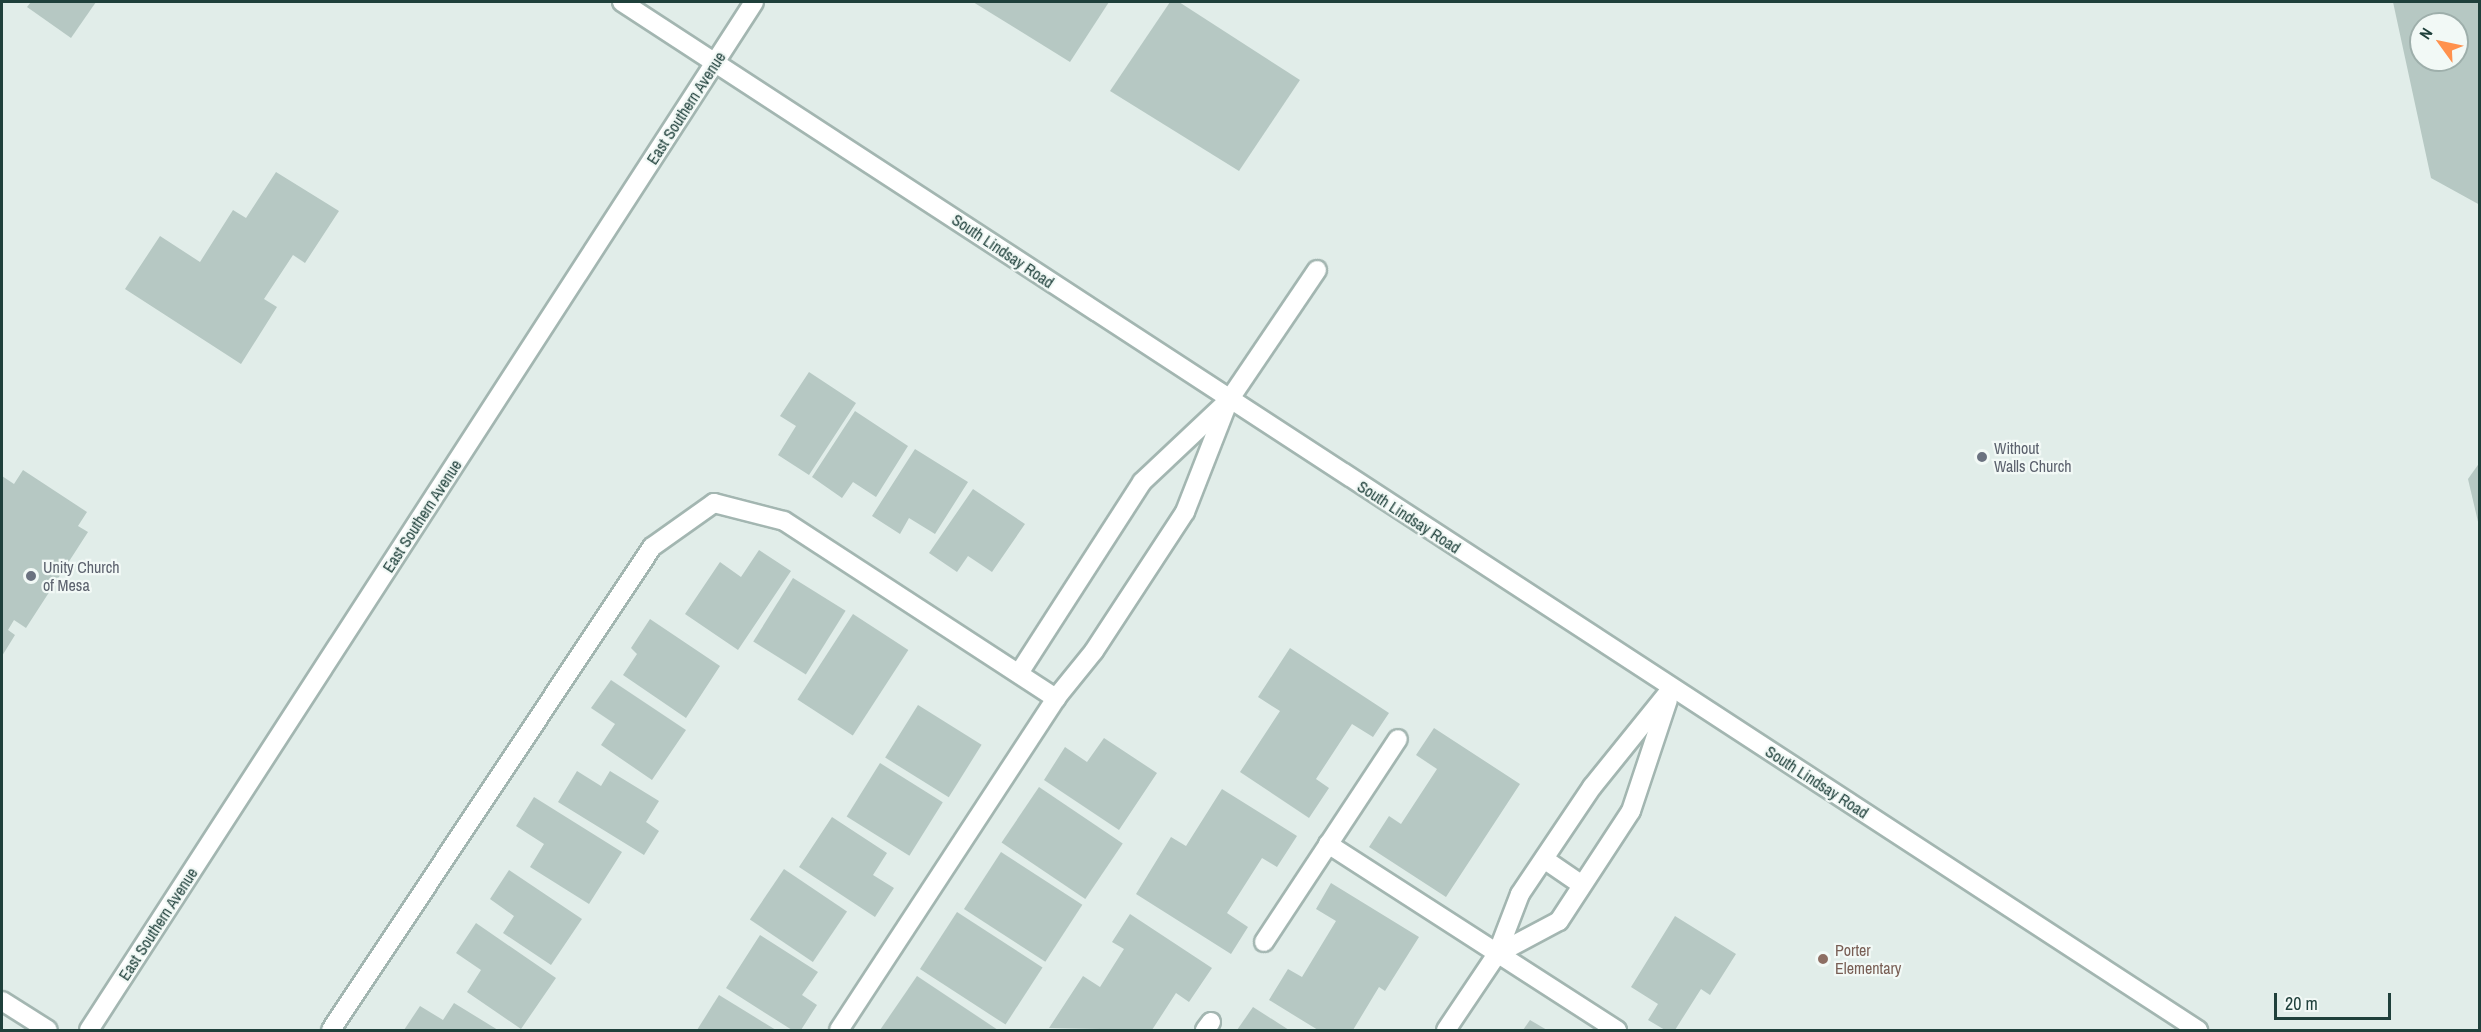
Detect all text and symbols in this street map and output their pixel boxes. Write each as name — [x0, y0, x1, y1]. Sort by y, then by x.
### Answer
north arrow — [2409, 12, 2469, 72]
text: N — [2414, 23, 2437, 43]
street label: East Southern Avenue — [642, 48, 730, 168]
street label: South Lindsay Road — [948, 210, 1058, 292]
place label: Without Walls Church — [1994, 438, 2072, 476]
marker: Without Walls Church — [1975, 450, 1989, 464]
street label: East Southern Avenue — [378, 456, 466, 576]
street label: South Lindsay Road — [1354, 477, 1464, 557]
place label: Unity Church of Mesa — [43, 557, 120, 595]
marker: Unity Church of Mesa — [24, 569, 38, 583]
street label: South Lindsay Road — [1762, 742, 1872, 822]
street label: East Southern Avenue — [114, 864, 202, 984]
place label: Porter Elementary — [1835, 940, 1901, 978]
marker: Porter Elementary — [1816, 952, 1830, 966]
scale bar — [2277, 981, 2394, 1019]
text: 20 m — [2285, 991, 2318, 1016]

